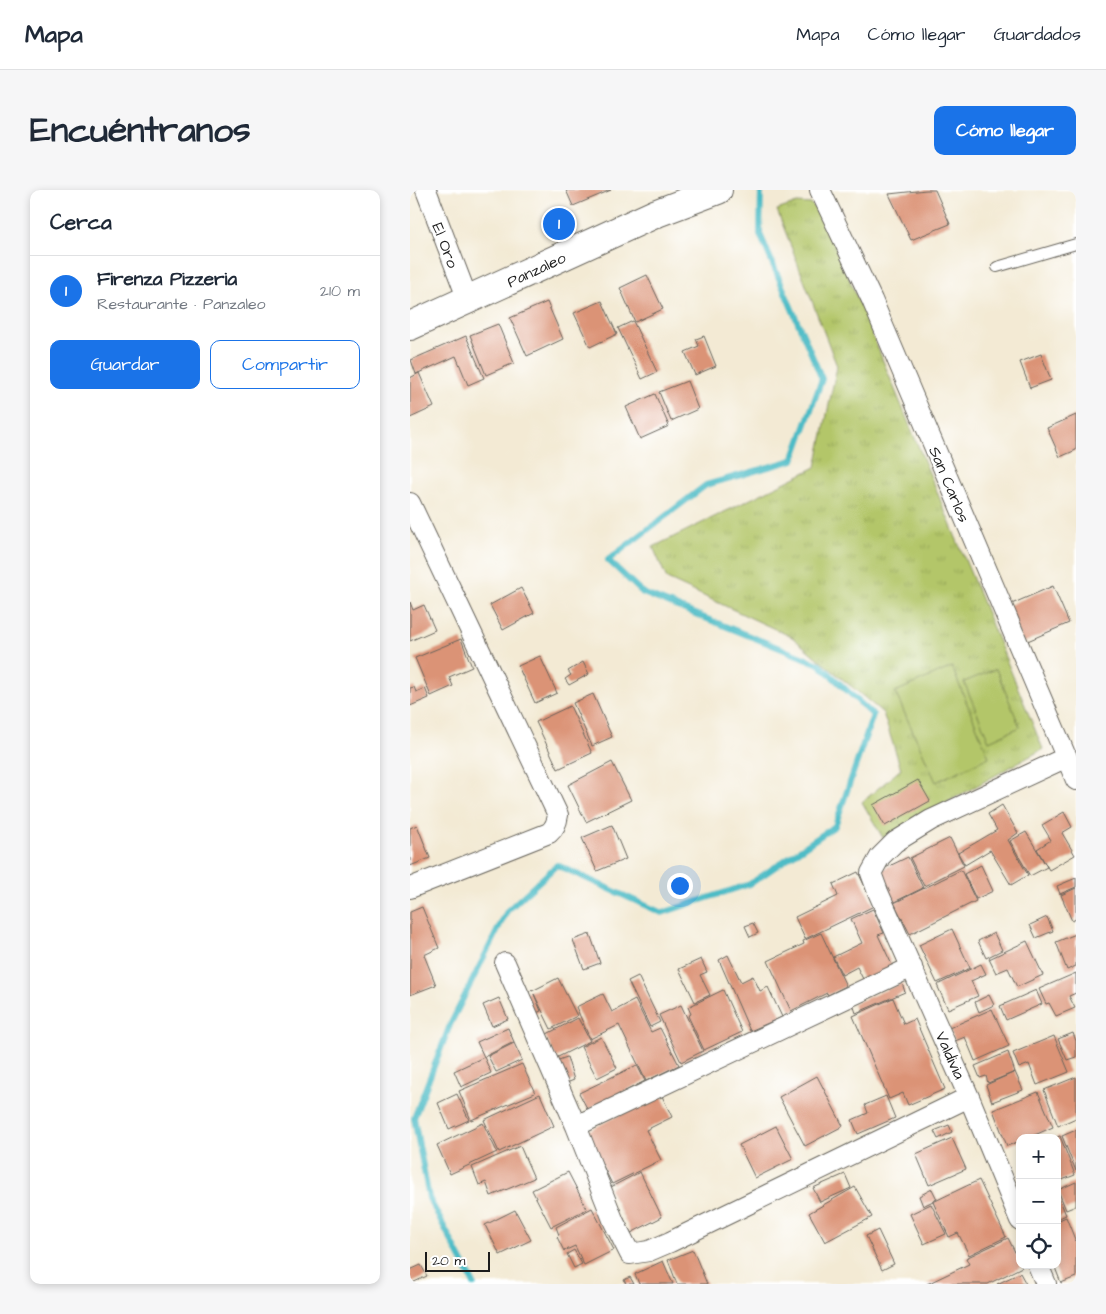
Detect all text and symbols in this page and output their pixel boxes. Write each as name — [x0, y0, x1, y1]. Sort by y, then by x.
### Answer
text: Mapa — [25, 18, 83, 52]
text: Mapa — [796, 22, 840, 47]
text: Cómo llegar — [868, 22, 966, 47]
text: Guardados — [994, 22, 1081, 47]
text: Encuéntranos — [30, 106, 251, 155]
button: Cómo llegar — [934, 106, 1076, 155]
pin: 1 — [543, 205, 575, 243]
text: Cerca — [50, 208, 112, 237]
street label: El Oro — [426, 220, 464, 271]
street label: Panzaleo — [503, 247, 569, 293]
text: Firenza Pizzeria — [97, 266, 237, 293]
text: 1 — [65, 280, 67, 302]
text: 210 m — [320, 280, 360, 302]
text: Restaurante · Panzaleo — [97, 293, 266, 315]
button: Guardar — [50, 340, 200, 389]
button: Compartir — [210, 340, 360, 389]
street label: San Carlos — [923, 443, 975, 526]
your location — [667, 873, 693, 899]
street label: Valdivia — [930, 1028, 970, 1083]
map controls — [1016, 1134, 1061, 1269]
button: + — [1016, 1134, 1061, 1179]
button: − — [1016, 1179, 1061, 1224]
button: locate — [1016, 1224, 1061, 1269]
scale bar — [425, 1249, 490, 1272]
text: 20 m — [432, 1251, 465, 1271]

